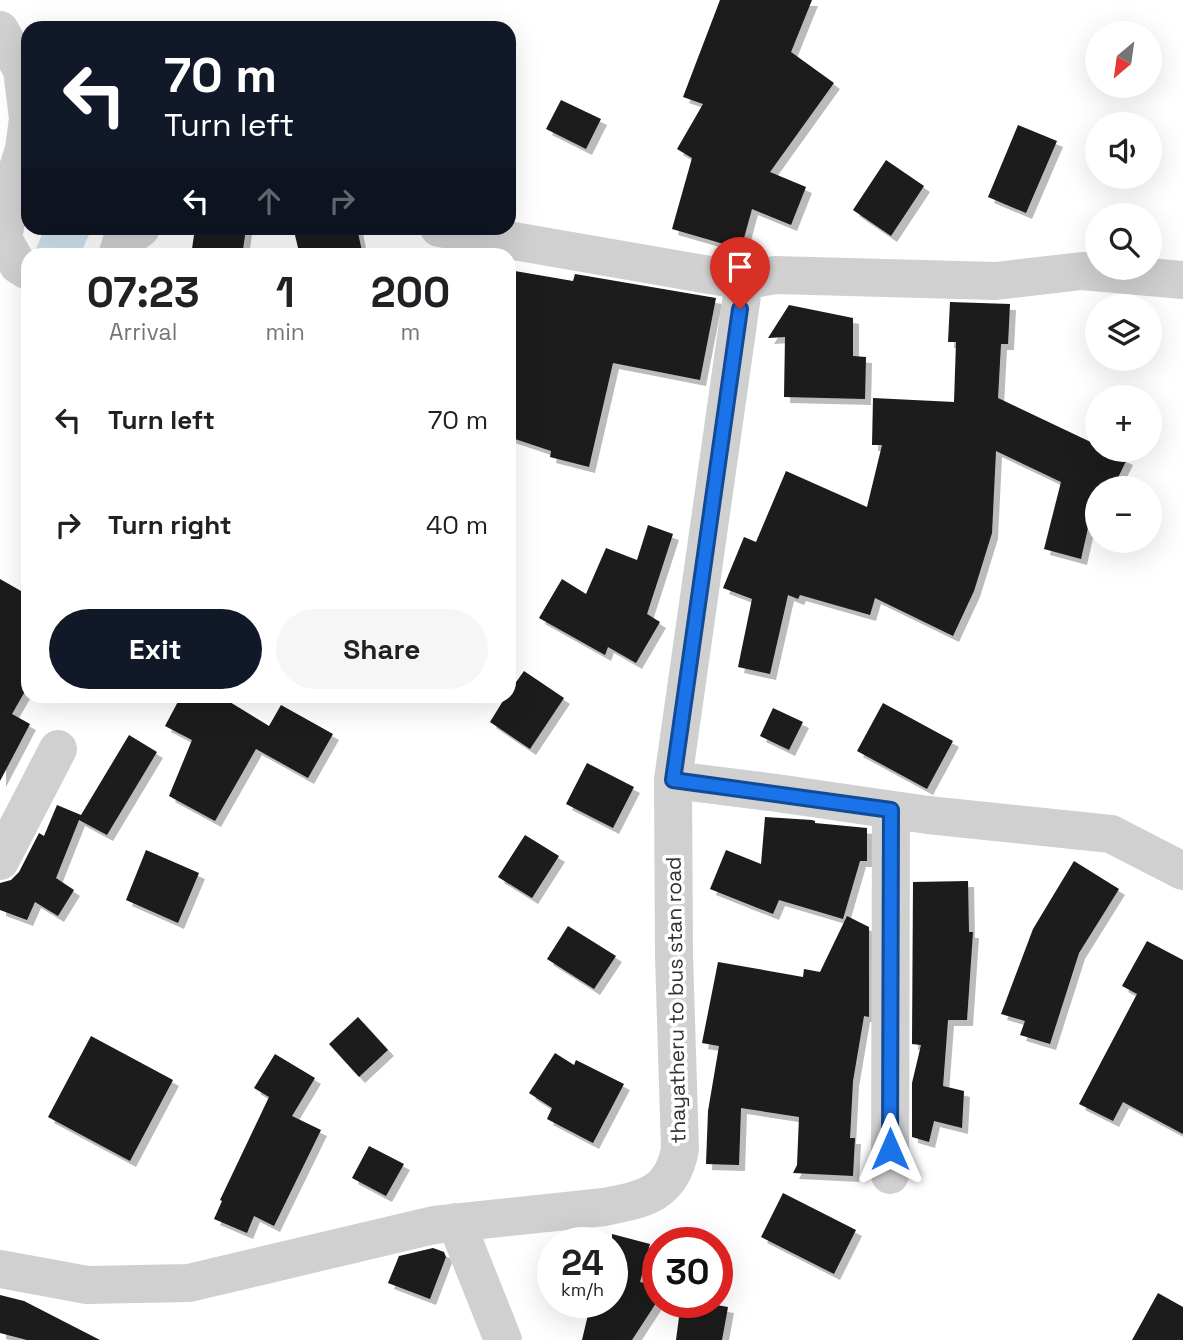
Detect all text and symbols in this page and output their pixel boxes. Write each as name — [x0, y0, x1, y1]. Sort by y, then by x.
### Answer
north arrow — [1085, 21, 1162, 98]
map controls — [1085, 21, 1162, 553]
text: 70 m — [164, 44, 277, 106]
icon: left — [49, 49, 140, 140]
text: Turn left — [164, 105, 294, 145]
button: sound — [1085, 112, 1162, 189]
icon: left — [177, 182, 215, 220]
icon: ahead — [250, 182, 288, 220]
icon: right — [323, 182, 361, 220]
button: search — [1085, 203, 1162, 280]
pin — [710, 237, 770, 309]
icon: arrive — [721, 248, 759, 286]
text: 07:23 — [87, 266, 200, 319]
text: 1 — [276, 266, 295, 319]
text: 200 — [371, 266, 450, 319]
button: layers — [1085, 294, 1162, 371]
text: Arrival — [109, 317, 177, 347]
text: min — [265, 317, 305, 347]
text: m — [401, 317, 420, 347]
button: + — [1085, 385, 1162, 462]
icon: left — [49, 401, 87, 439]
text: Turn left — [108, 403, 215, 437]
text: 70 m — [428, 403, 488, 437]
button: − — [1085, 476, 1162, 553]
icon: right — [49, 506, 87, 544]
text: Turn right — [108, 508, 232, 542]
text: 40 m — [426, 508, 488, 542]
button: Exit — [49, 609, 262, 689]
button: Share — [276, 609, 488, 689]
street label: thayatheru to bus stan road — [659, 856, 692, 1144]
position arrow — [853, 1112, 927, 1186]
speed limit sign: 30 — [642, 1227, 733, 1318]
text: 24 — [561, 1241, 604, 1285]
text: km/h — [561, 1278, 604, 1301]

